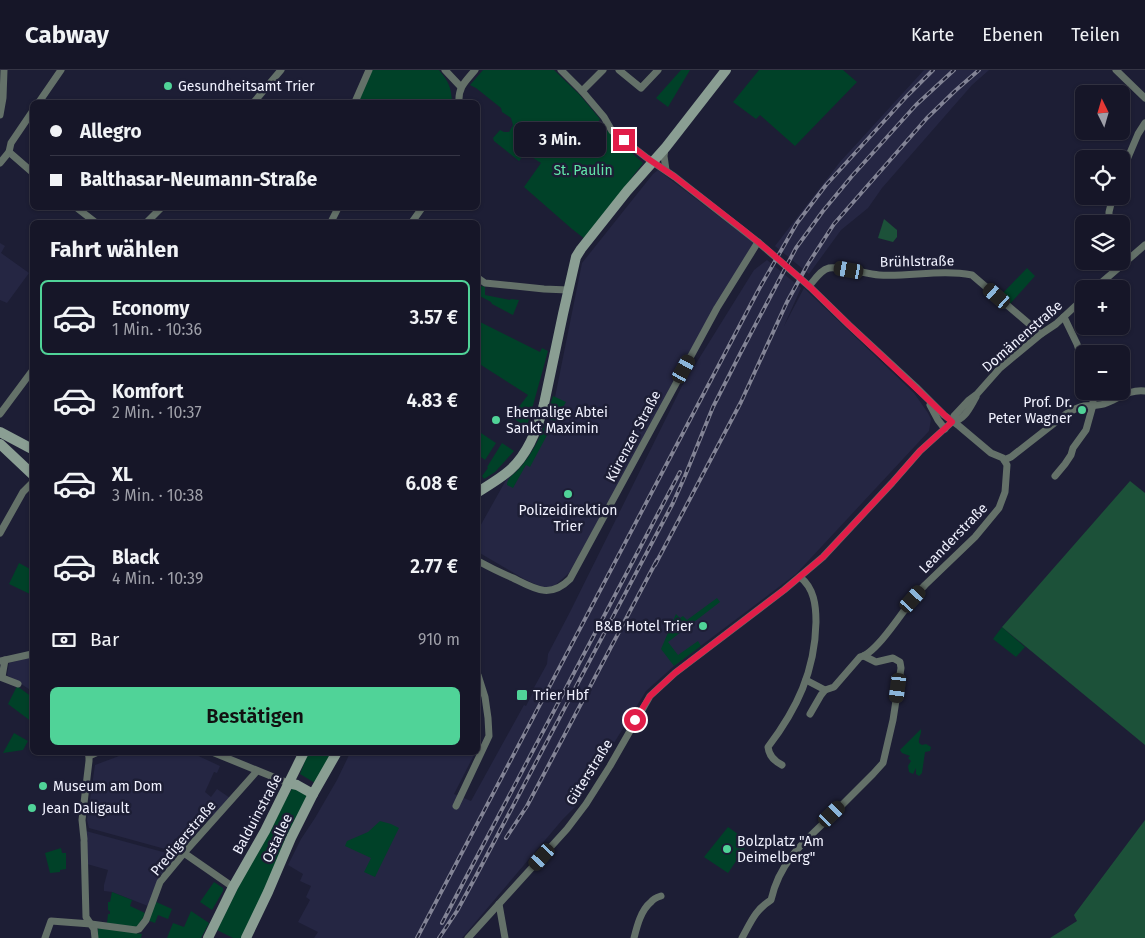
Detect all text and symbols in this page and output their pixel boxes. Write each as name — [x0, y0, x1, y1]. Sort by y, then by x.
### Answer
text: Cabway — [25, 21, 109, 49]
text: Karte — [911, 24, 954, 46]
text: Ebenen — [982, 24, 1043, 46]
text: Teilen — [1071, 24, 1120, 46]
place label: Gesundheitsamt Trier — [178, 78, 315, 95]
marker: Gesundheitsamt Trier — [162, 80, 174, 92]
north arrow — [1075, 85, 1130, 140]
map controls — [1075, 85, 1130, 400]
text: Allegro — [80, 120, 142, 143]
callout: 3 Min. — [514, 122, 606, 158]
route end — [613, 129, 635, 151]
text: 3 Min. — [539, 130, 581, 149]
button: locate — [1075, 150, 1130, 205]
park label: St. Paulin — [553, 162, 613, 179]
text: Balthasar-Neumann-Straße — [80, 168, 317, 191]
button: layers — [1075, 215, 1130, 270]
text: Fahrt wählen — [50, 236, 179, 263]
street label: Brühlstraße — [880, 252, 954, 271]
car — [832, 260, 865, 280]
car — [980, 280, 1013, 312]
button: + — [1075, 280, 1130, 335]
icon: car — [52, 295, 97, 340]
text: Economy — [112, 297, 189, 320]
street label: Domänenstraße — [979, 297, 1066, 376]
text: 3.57 € — [409, 306, 458, 329]
text: 1 Min. · 10:36 — [112, 320, 202, 339]
button: − — [1075, 345, 1130, 400]
car — [670, 352, 697, 386]
icon: car — [52, 378, 97, 423]
text: Komfort — [112, 380, 183, 403]
street label: Kürenzer Straße — [602, 388, 665, 485]
text: 4.83 € — [406, 389, 458, 412]
place label: Prof. Dr. Peter Wagner — [988, 394, 1073, 427]
text: 2 Min. · 10:37 — [112, 403, 202, 422]
place label: Ehemalige Abtei Sankt Maximin — [506, 404, 608, 437]
marker: Prof. Dr. Peter Wagner — [1076, 404, 1088, 416]
marker: Ehemalige Abtei Sankt Maximin — [490, 414, 502, 426]
icon: car — [52, 461, 97, 506]
text: XL — [112, 463, 133, 486]
text: 6.08 € — [405, 472, 458, 495]
text: 3 Min. · 10:38 — [112, 486, 203, 505]
marker: Polizeidirektion Trier — [562, 488, 574, 500]
street label: Leanderstraße — [916, 500, 991, 577]
place label: Polizeidirektion Trier — [518, 502, 618, 535]
icon: car — [52, 544, 97, 589]
text: Black — [112, 546, 159, 569]
text: 2.77 € — [410, 555, 458, 578]
text: 4 Min. · 10:39 — [112, 569, 203, 588]
car — [897, 583, 928, 615]
place label: B&B Hotel Trier — [595, 618, 694, 635]
marker: B&B Hotel Trier — [697, 620, 709, 632]
icon: cash — [50, 626, 78, 654]
text: Bar — [90, 628, 119, 651]
text: 910 m — [418, 630, 460, 649]
car — [888, 672, 907, 704]
button: Bestätigen — [50, 687, 460, 745]
place label: Trier Hbf — [533, 687, 590, 704]
marker: Trier Hbf — [515, 688, 529, 702]
route start — [624, 709, 646, 731]
street label: Güterstraße — [562, 736, 616, 808]
street label: Balduinstraße — [229, 771, 286, 857]
place label: Museum am Dom — [53, 778, 163, 795]
marker: Museum am Dom — [37, 780, 49, 792]
street label: Predigerstraße — [147, 797, 220, 879]
car — [815, 798, 848, 830]
place label: Jean Daligault — [42, 800, 131, 817]
marker: Jean Daligault — [26, 802, 38, 814]
street label: Ostallee — [259, 811, 296, 865]
place label: Bolzplatz "Am Deimelberg" — [737, 833, 824, 866]
car — [526, 841, 557, 873]
marker: Bolzplatz "Am Deimelberg" — [721, 843, 733, 855]

